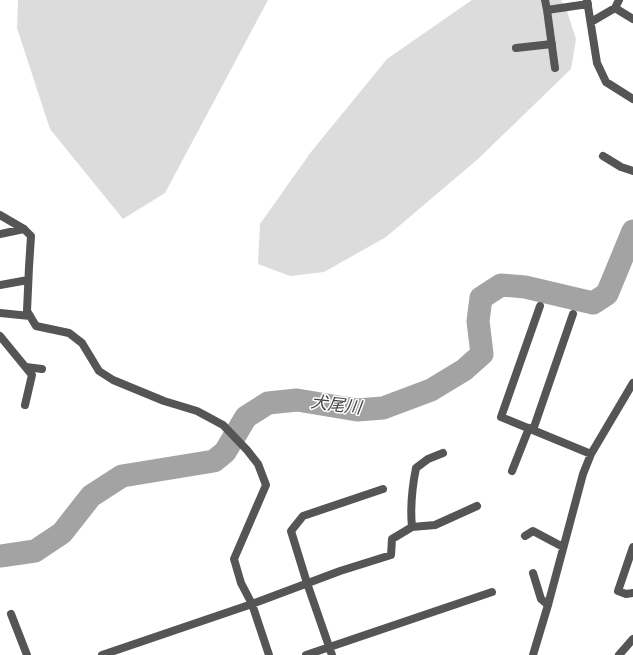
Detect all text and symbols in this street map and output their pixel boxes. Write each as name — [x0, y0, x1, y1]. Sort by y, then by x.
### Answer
water label: 犬尾川 — [310, 392, 364, 417]

